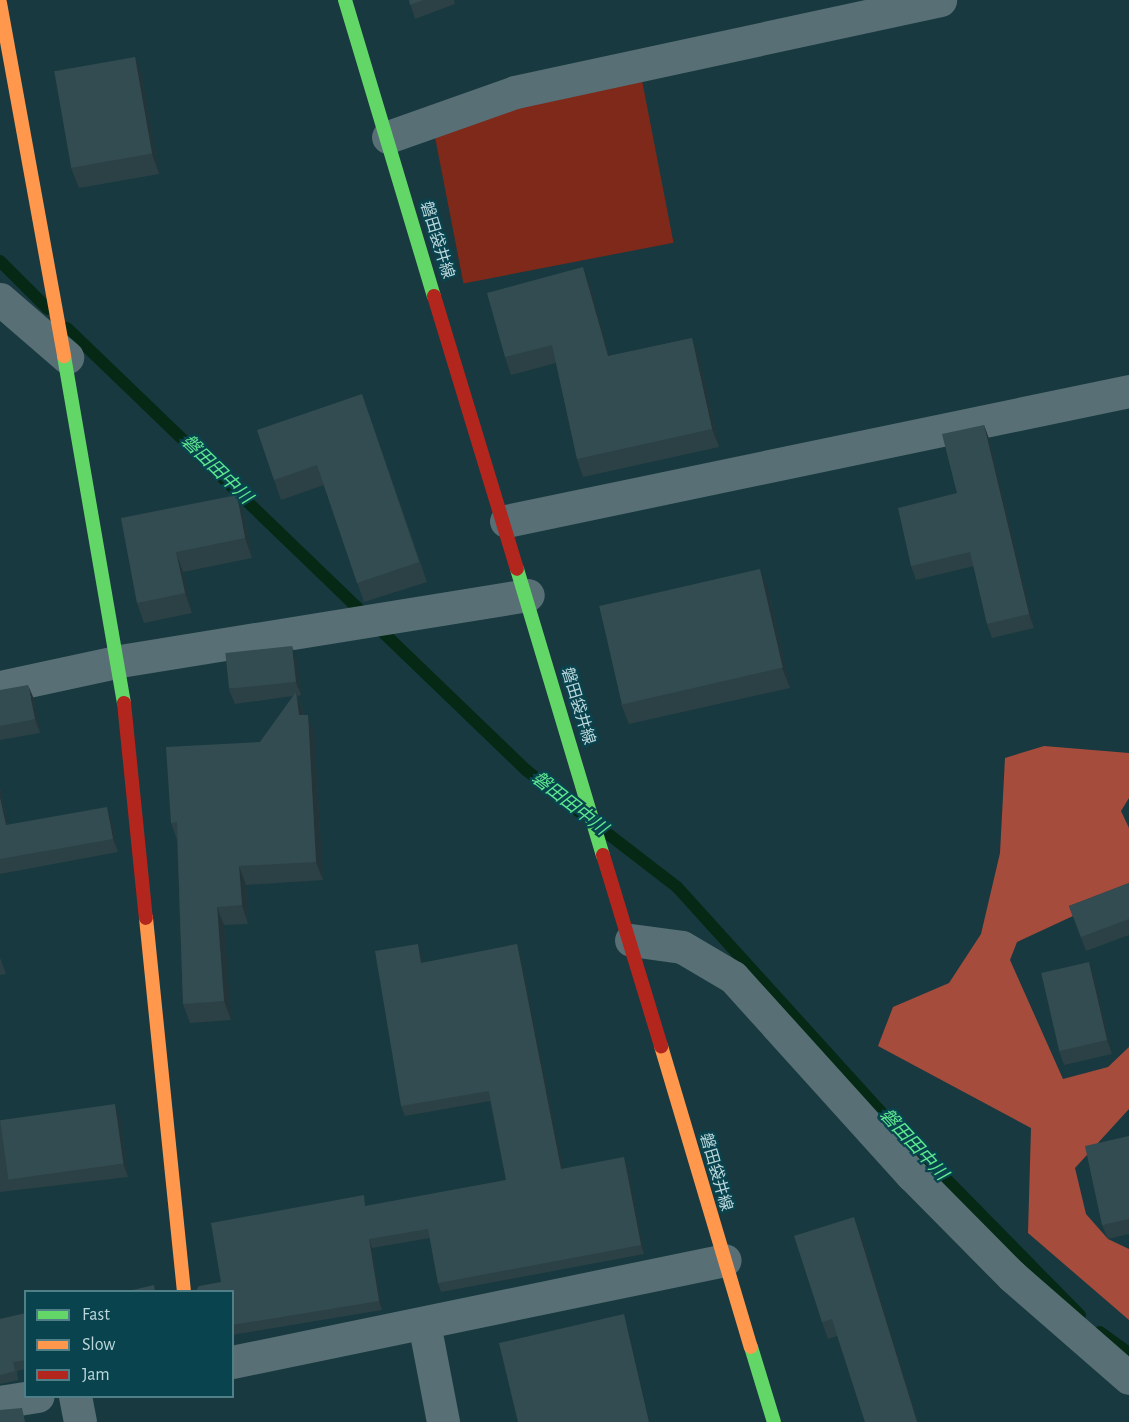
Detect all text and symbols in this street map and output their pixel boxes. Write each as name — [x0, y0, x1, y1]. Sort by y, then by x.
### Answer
street label: 磐田袋井線 — [416, 199, 458, 281]
water label: 磐田田中川 — [176, 431, 256, 509]
street label: 磐田袋井線 — [557, 665, 599, 747]
water label: 磐田田中川 — [527, 768, 611, 840]
water label: 磐田田中川 — [874, 1105, 952, 1185]
street label: 磐田袋井線 — [696, 1131, 736, 1213]
legend — [24, 1290, 234, 1398]
text: Fast — [82, 1306, 110, 1324]
text: Slow — [82, 1336, 115, 1354]
text: Jam — [82, 1366, 110, 1384]

